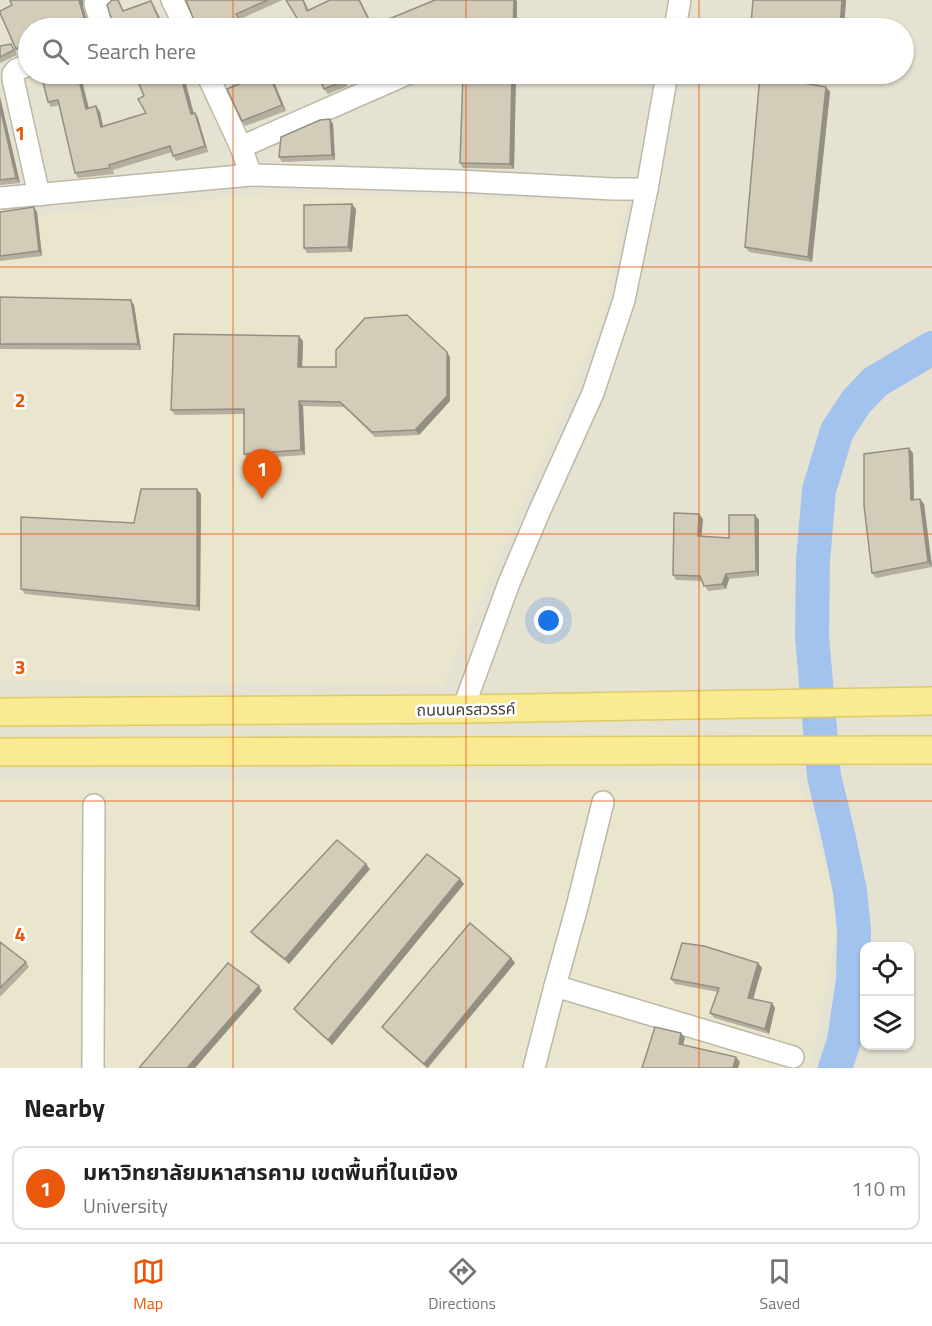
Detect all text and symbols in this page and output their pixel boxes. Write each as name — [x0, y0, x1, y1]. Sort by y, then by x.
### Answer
search box — [18, 18, 914, 84]
text: Search here — [87, 34, 196, 68]
icon: search — [39, 35, 72, 68]
text: 1 — [14, 117, 26, 148]
text: 2 — [14, 384, 26, 415]
pin: 1 — [242, 450, 282, 499]
your location — [534, 606, 563, 635]
text: 3 — [14, 651, 26, 682]
street label: ถนนนครสวรรค์ — [416, 696, 516, 722]
text: 4 — [14, 918, 26, 949]
map controls — [860, 942, 914, 1050]
button: locate — [860, 942, 914, 996]
button: layers — [860, 996, 914, 1050]
text: Nearby — [24, 1088, 105, 1127]
text: มหาวิทยาลัยมหาสารคาม เขตพื้นที่ในเมือง — [83, 1155, 458, 1189]
text: 1 — [40, 1173, 51, 1204]
text: 110 m — [851, 1173, 906, 1204]
text: University — [83, 1190, 168, 1221]
tab: Map — [132, 1255, 165, 1315]
tab: Directions — [428, 1255, 496, 1315]
tab: Saved — [760, 1255, 800, 1315]

